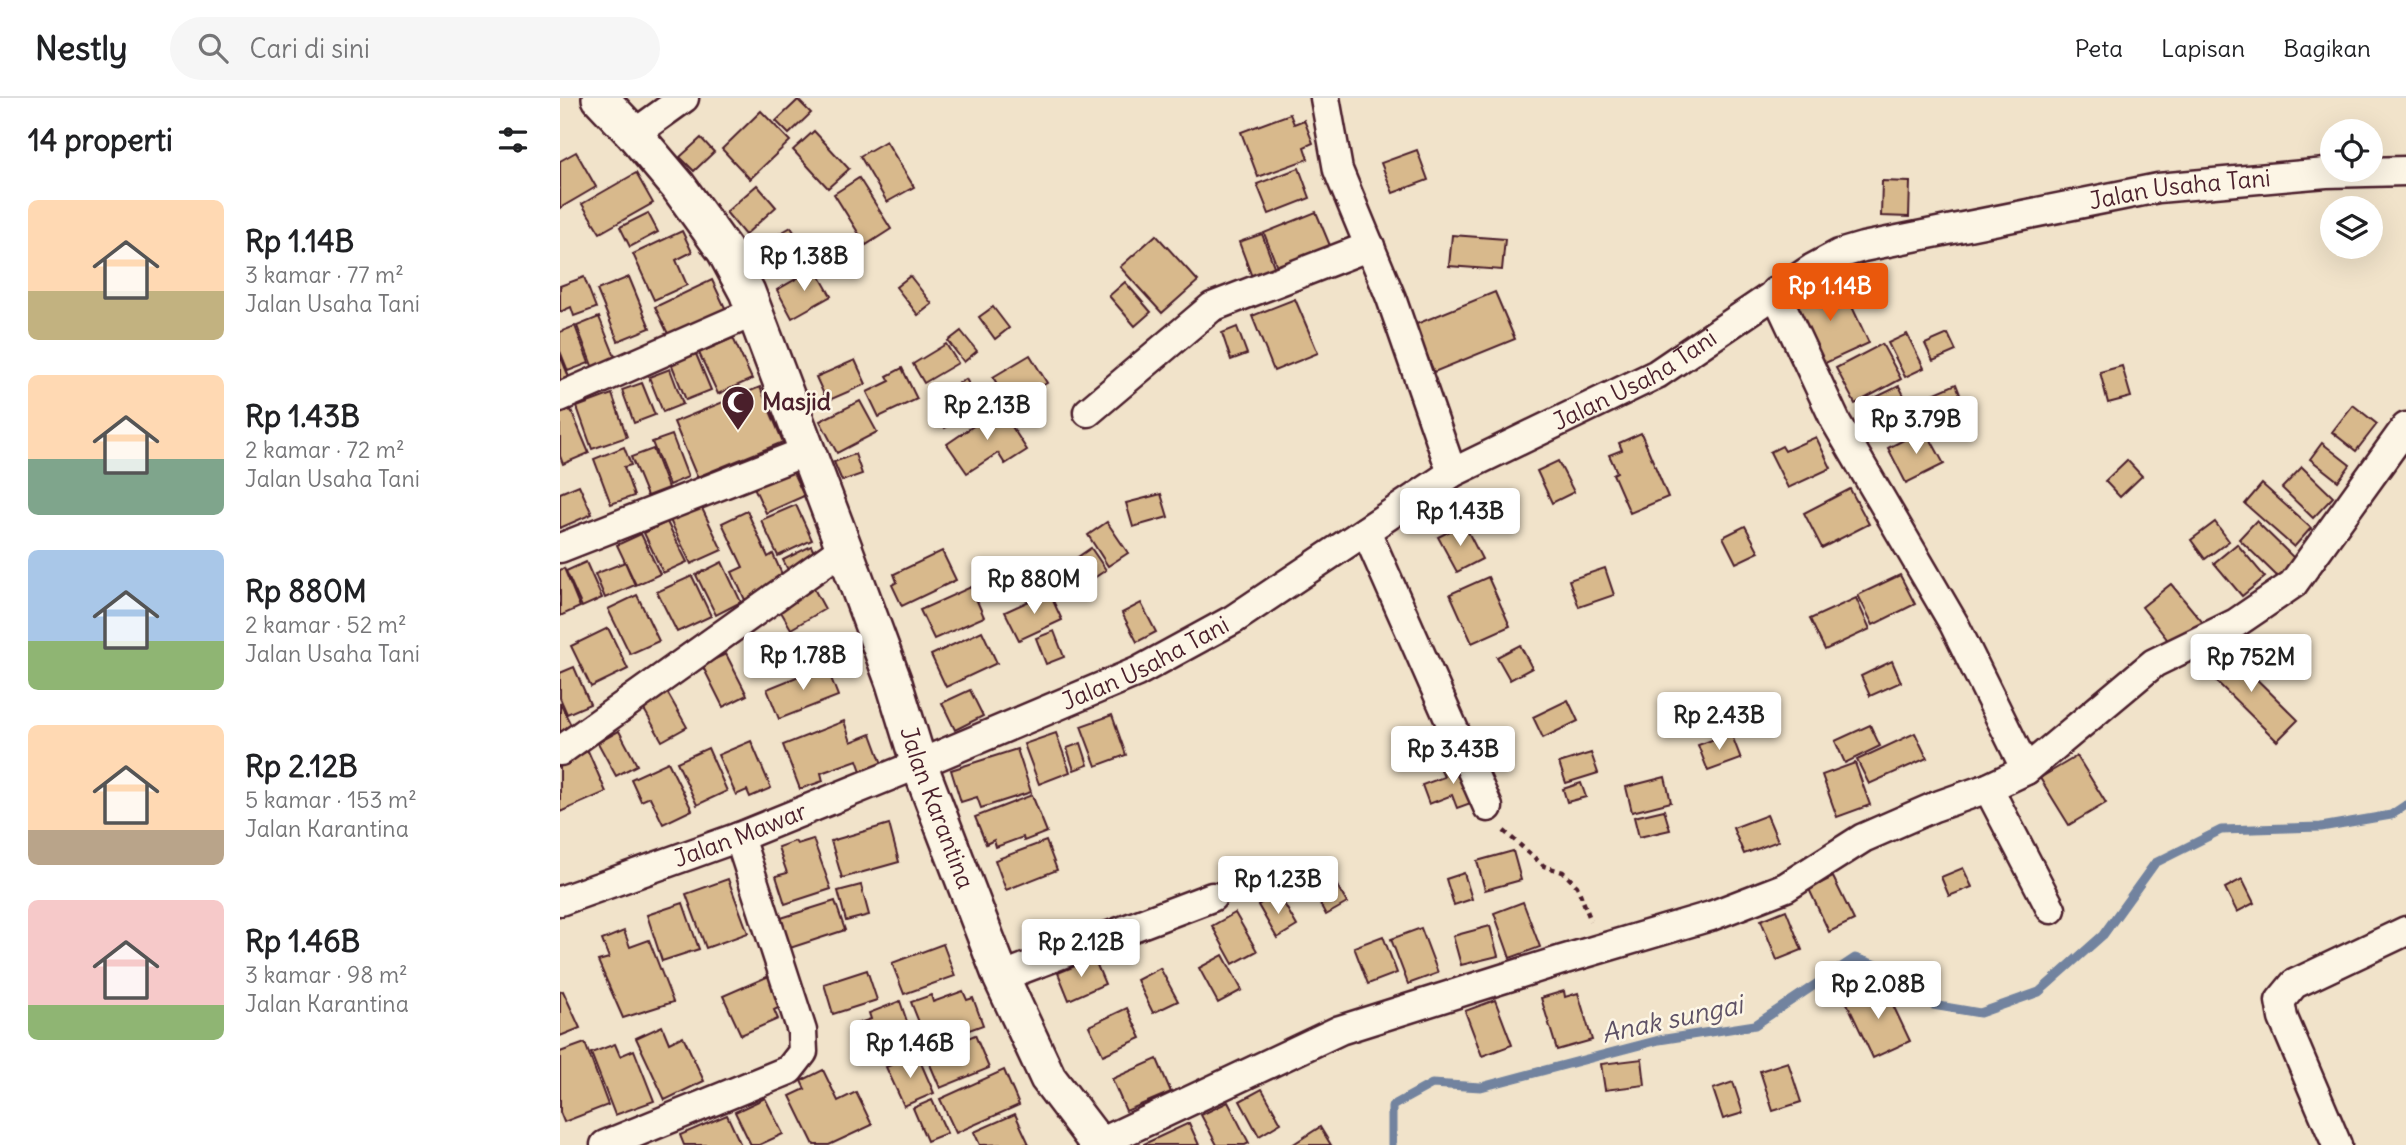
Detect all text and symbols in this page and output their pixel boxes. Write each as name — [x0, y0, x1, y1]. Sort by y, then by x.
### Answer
search box — [170, 17, 660, 80]
text: Nestly — [35, 27, 128, 69]
icon: search — [194, 29, 232, 67]
text: Cari di sini — [250, 32, 370, 65]
text: Peta — [2075, 33, 2123, 63]
text: Lapisan — [2161, 33, 2245, 63]
text: Bagikan — [2283, 33, 2371, 63]
map controls — [2320, 119, 2383, 259]
button: locate — [2320, 119, 2383, 182]
text: 14 properti — [28, 121, 173, 159]
icon: filters — [494, 121, 532, 159]
street label: Jalan Usaha Tani — [2086, 162, 2272, 215]
button: layers — [2320, 196, 2383, 259]
text: Rp 1.14B — [245, 222, 354, 260]
icon: home — [84, 228, 168, 312]
pin: Rp 1.38B — [732, 234, 876, 293]
text: Rp 1.38B — [760, 241, 848, 270]
text: 3 kamar · 77 m² — [245, 260, 404, 289]
pin: Rp 1.14B — [1758, 264, 1902, 323]
text: Rp 1.14B — [1788, 271, 1872, 300]
text: Jalan Usaha Tani — [245, 289, 420, 318]
street label: Jalan Usaha Tani — [1548, 322, 1722, 436]
pin: Rp 2.13B — [915, 382, 1059, 442]
mosque icon: Masjid — [719, 383, 757, 432]
place label: Masjid — [762, 386, 831, 416]
text: Rp 2.13B — [944, 390, 1030, 419]
pin: Rp 3.79B — [1844, 396, 1988, 456]
text: Rp 1.43B — [245, 397, 360, 435]
icon: home — [84, 403, 168, 487]
text: Rp 3.79B — [1871, 404, 1961, 433]
text: 2 kamar · 72 m² — [245, 435, 405, 464]
text: Jalan Usaha Tani — [245, 464, 420, 493]
pin: Rp 1.43B — [1388, 489, 1532, 548]
text: Rp 1.43B — [1416, 496, 1504, 525]
pin: Rp 880M — [969, 556, 1099, 616]
text: Rp 880M — [987, 564, 1081, 593]
text: Rp 880M — [245, 572, 367, 610]
icon: home — [84, 578, 168, 662]
street label: Jalan Usaha Tani — [1057, 609, 1234, 716]
text: 2 kamar · 52 m² — [245, 610, 407, 639]
pin: Rp 1.78B — [731, 632, 875, 692]
pin: Rp 752M — [2186, 634, 2316, 694]
text: Jalan Usaha Tani — [245, 639, 420, 668]
text: Rp 1.78B — [760, 640, 846, 669]
text: Rp 752M — [2207, 642, 2296, 671]
pin: Rp 2.43B — [1647, 692, 1791, 752]
text: Rp 2.43B — [1673, 700, 1765, 729]
street label: Jalan Karantina — [894, 723, 982, 893]
pin: Rp 3.43B — [1381, 726, 1525, 786]
text: Rp 3.43B — [1407, 734, 1499, 763]
text: Rp 2.12B — [245, 747, 358, 785]
icon: home — [84, 753, 168, 837]
text: 5 kamar · 153 m² — [245, 785, 417, 814]
street label: Jalan Mawar — [669, 795, 811, 873]
text: Jalan Karantina — [245, 814, 409, 843]
pin: Rp 1.23B — [1206, 856, 1350, 916]
text: Rp 1.23B — [1234, 864, 1322, 893]
pin: Rp 2.12B — [1009, 920, 1153, 979]
text: Rp 1.46B — [245, 922, 360, 960]
text: Rp 2.12B — [1038, 927, 1124, 956]
icon: home — [84, 928, 168, 1012]
text: 3 kamar · 98 m² — [245, 960, 408, 989]
pin: Rp 2.08B — [1806, 962, 1950, 1021]
text: Rp 2.08B — [1831, 969, 1925, 998]
water label: Anak sungai — [1598, 987, 1749, 1050]
text: Jalan Karantina — [245, 989, 409, 1018]
pin: Rp 1.46B — [838, 1020, 982, 1080]
text: Rp 1.46B — [866, 1028, 954, 1057]

